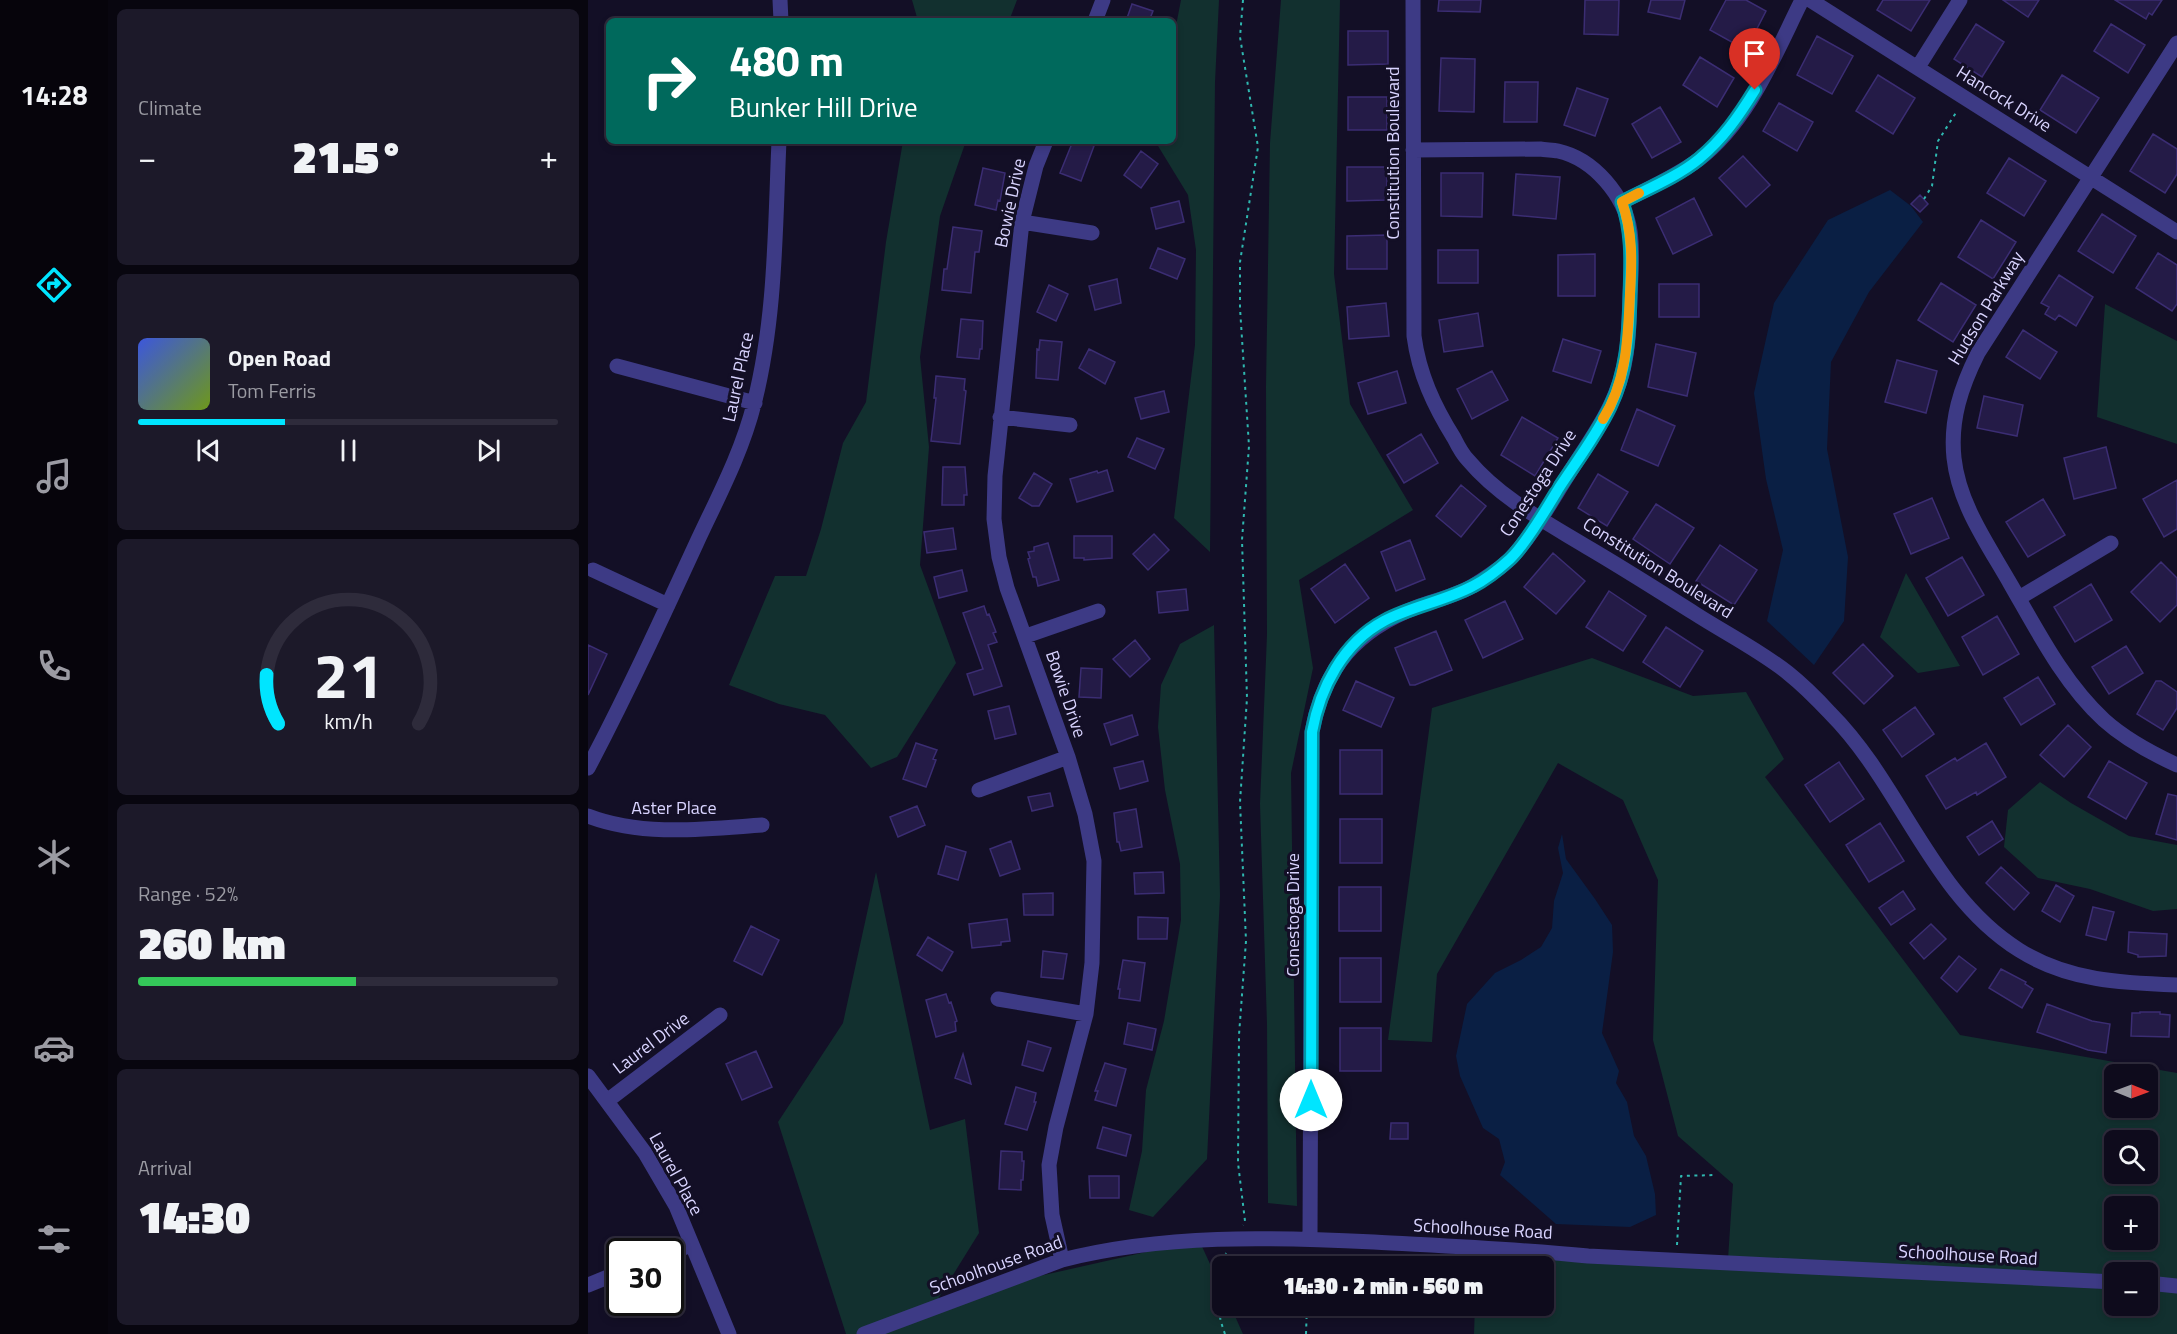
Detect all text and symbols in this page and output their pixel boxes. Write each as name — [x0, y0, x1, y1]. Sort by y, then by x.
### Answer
text: 480 m — [729, 28, 844, 92]
pin — [1729, 28, 1780, 90]
icon: arrive — [1738, 37, 1771, 70]
icon: right — [630, 42, 708, 120]
street label: Hancock Drive — [1951, 59, 2057, 139]
street label: Constitution Boulevard — [1379, 67, 1406, 239]
text: 14:28 — [20, 74, 88, 115]
text: Bunker Hill Drive — [729, 86, 918, 127]
text: Climate — [138, 92, 202, 123]
text: 21.5° — [292, 122, 404, 190]
text: − — [138, 132, 156, 182]
text: + — [540, 132, 558, 182]
street label: Bowie Drive — [987, 156, 1032, 250]
street label: Hudson Parkway — [1941, 245, 2030, 370]
icon: directions — [33, 264, 75, 306]
street label: Laurel Place — [715, 330, 760, 424]
text: Open Road — [228, 341, 331, 375]
text: Tom Ferris — [228, 375, 316, 406]
street label: Conestoga Drive — [1493, 424, 1583, 542]
icon: previous — [192, 434, 225, 467]
icon: pause — [332, 434, 365, 467]
icon: next — [472, 434, 505, 467]
icon: music — [33, 455, 75, 497]
street label: Constitution Boulevard — [1578, 510, 1739, 625]
text: 21 — [313, 627, 383, 722]
icon: phone — [33, 645, 75, 687]
street label: Bowie Drive — [1039, 647, 1094, 741]
text: km/h — [324, 705, 372, 737]
street label: Aster Place — [631, 794, 717, 821]
icon: climate — [33, 836, 75, 878]
street label: Conestoga Drive — [1279, 853, 1306, 977]
text: Range · 52% — [138, 878, 238, 909]
text: 260 km — [138, 908, 286, 976]
street label: Laurel Drive — [607, 1005, 695, 1080]
icon: car — [33, 1027, 75, 1069]
north arrow — [2104, 1064, 2158, 1118]
map controls — [2104, 1064, 2158, 1316]
position arrow — [1279, 1068, 1343, 1132]
street label: Laurel Place — [643, 1127, 710, 1220]
button: search — [2104, 1130, 2158, 1184]
text: Arrival — [138, 1152, 192, 1183]
text: 14:30 — [138, 1182, 250, 1250]
button: + — [2104, 1196, 2158, 1250]
street label: Schoolhouse Road — [1413, 1211, 1553, 1246]
icon: filters — [33, 1218, 75, 1260]
street label: Schoolhouse Road — [926, 1228, 1066, 1301]
street label: Schoolhouse Road — [1898, 1237, 2038, 1272]
speed limit sign: 30 — [606, 1238, 684, 1316]
button: − — [2104, 1262, 2158, 1316]
text: 14:30 · 2 min · 560 m — [1283, 1269, 1483, 1303]

